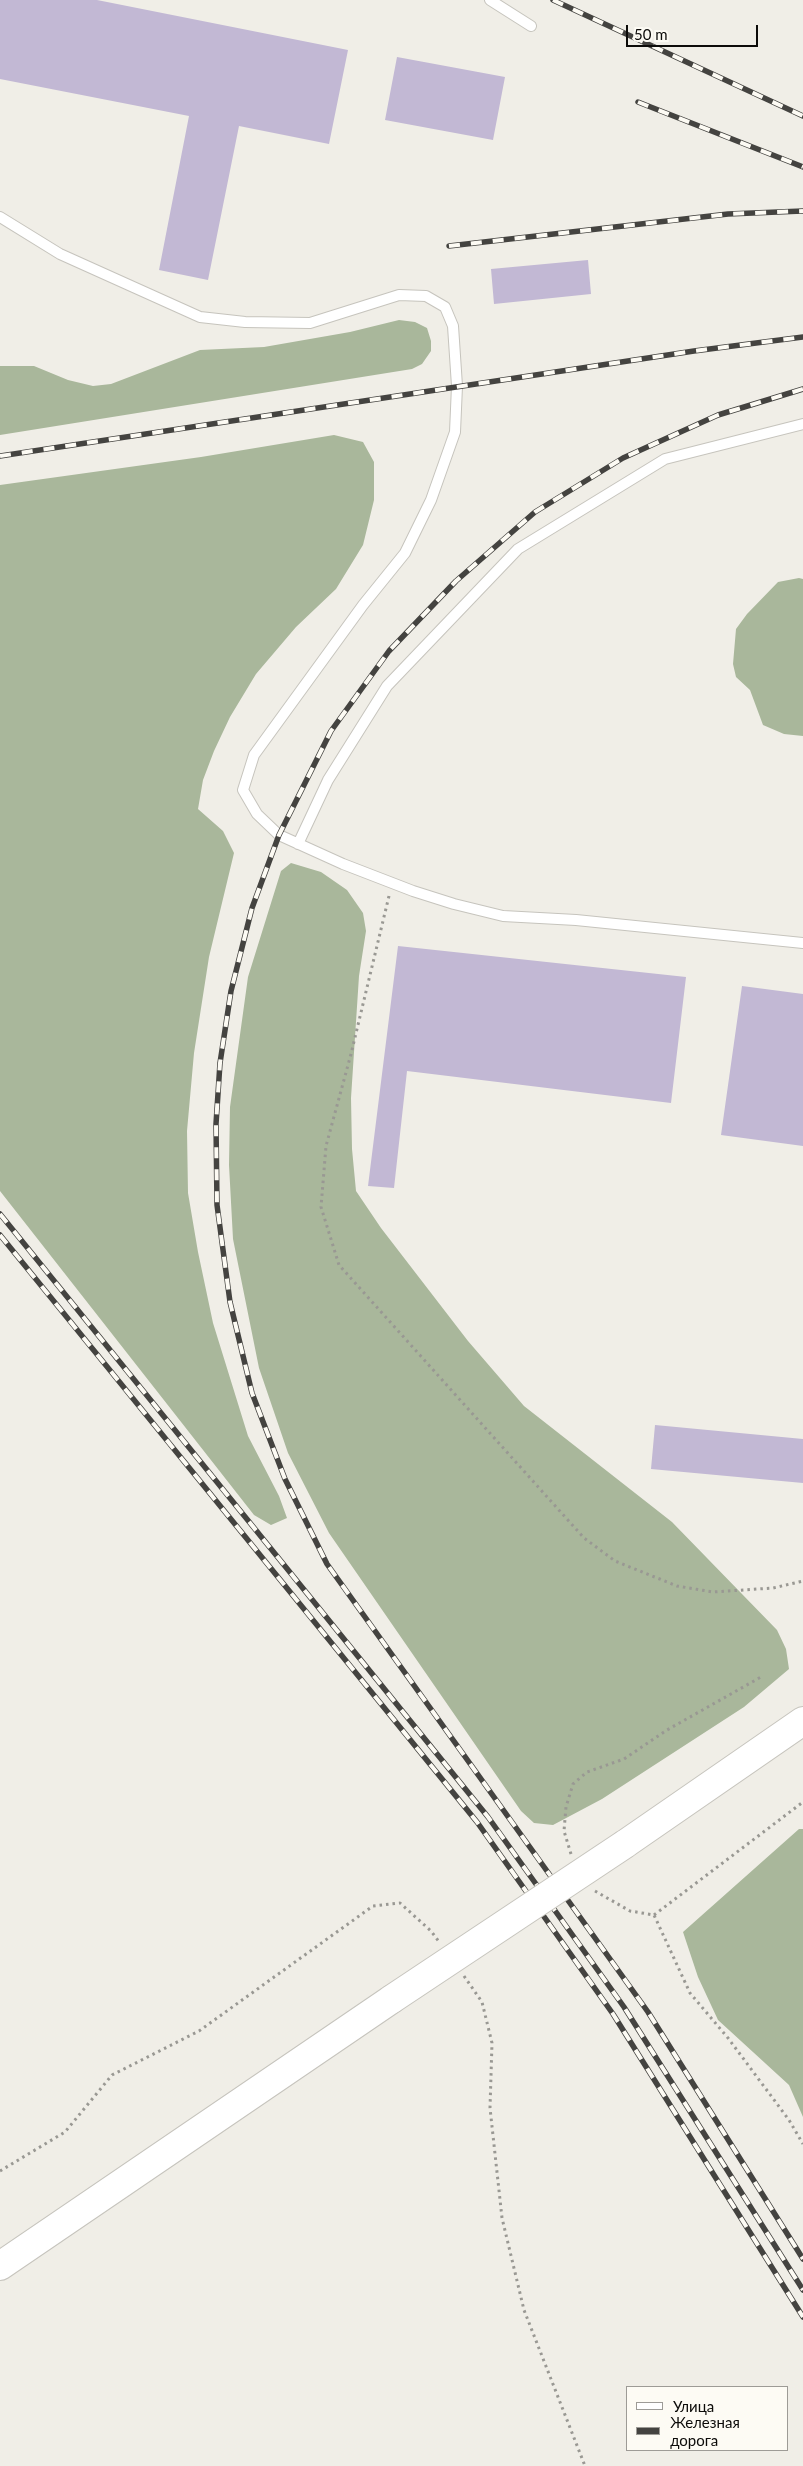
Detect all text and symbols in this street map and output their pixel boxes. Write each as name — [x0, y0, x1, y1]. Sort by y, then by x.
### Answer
scale bar — [628, 15, 760, 47]
text: 50 m — [634, 25, 668, 43]
legend — [626, 2386, 788, 2451]
text: Улица — [673, 2397, 714, 2415]
text: Железная дорога — [670, 2413, 740, 2449]

